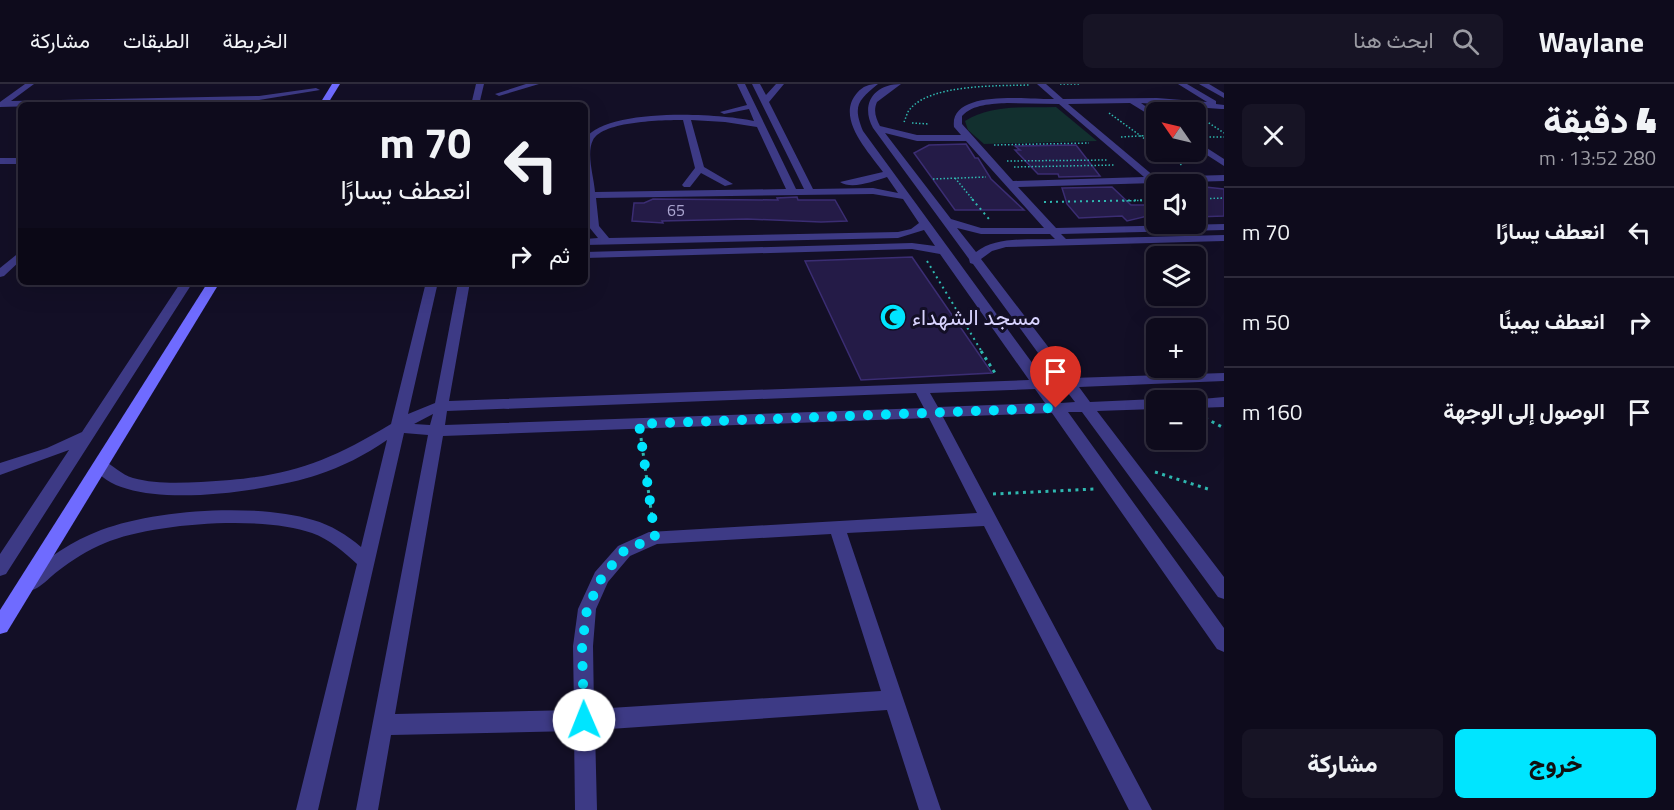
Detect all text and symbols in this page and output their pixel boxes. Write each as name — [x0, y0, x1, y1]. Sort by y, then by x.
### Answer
search box — [1083, 14, 1503, 68]
text: Waylane — [1539, 20, 1644, 63]
text: ابحث هنا — [1353, 23, 1434, 57]
text: مشاركة — [30, 24, 90, 56]
text: الطبقات — [123, 24, 190, 56]
text: الخريطة — [223, 24, 288, 56]
icon: search — [1449, 25, 1482, 58]
text: 4 دقيقة — [1543, 92, 1656, 147]
north arrow — [1146, 102, 1206, 162]
map controls — [1146, 102, 1206, 450]
button: close — [1242, 104, 1305, 167]
text: 70 m — [379, 110, 471, 174]
icon: left — [492, 126, 570, 204]
text: 280 m · 13:52 — [1539, 142, 1656, 173]
text: انعطف يسارًا — [340, 168, 471, 209]
button: sound — [1146, 174, 1206, 234]
house number: 65 — [667, 198, 685, 222]
text: انعطف يسارًا — [1496, 214, 1605, 248]
text: 70 m — [1242, 215, 1290, 249]
icon: left — [1623, 216, 1656, 249]
text: ثم — [549, 238, 570, 272]
icon: right — [504, 240, 537, 273]
button: layers — [1146, 246, 1206, 306]
place label: مسجد الشهداء — [912, 300, 1041, 334]
mosque icon: مسجد الشهداء — [878, 302, 908, 332]
text: انعطف يمينًا — [1499, 304, 1605, 338]
text: 50 m — [1242, 305, 1290, 339]
icon: right — [1623, 306, 1656, 339]
button: + — [1146, 318, 1206, 378]
pin — [1030, 346, 1081, 408]
icon: arrive — [1039, 355, 1072, 388]
button: − — [1146, 390, 1206, 450]
text: الوصول إلى الوجهة — [1443, 394, 1605, 428]
text: 160 m — [1242, 395, 1302, 429]
icon: arrive — [1623, 396, 1656, 429]
position arrow — [552, 688, 616, 752]
button: مشاركة — [1242, 729, 1443, 798]
button: خروج — [1455, 729, 1656, 798]

